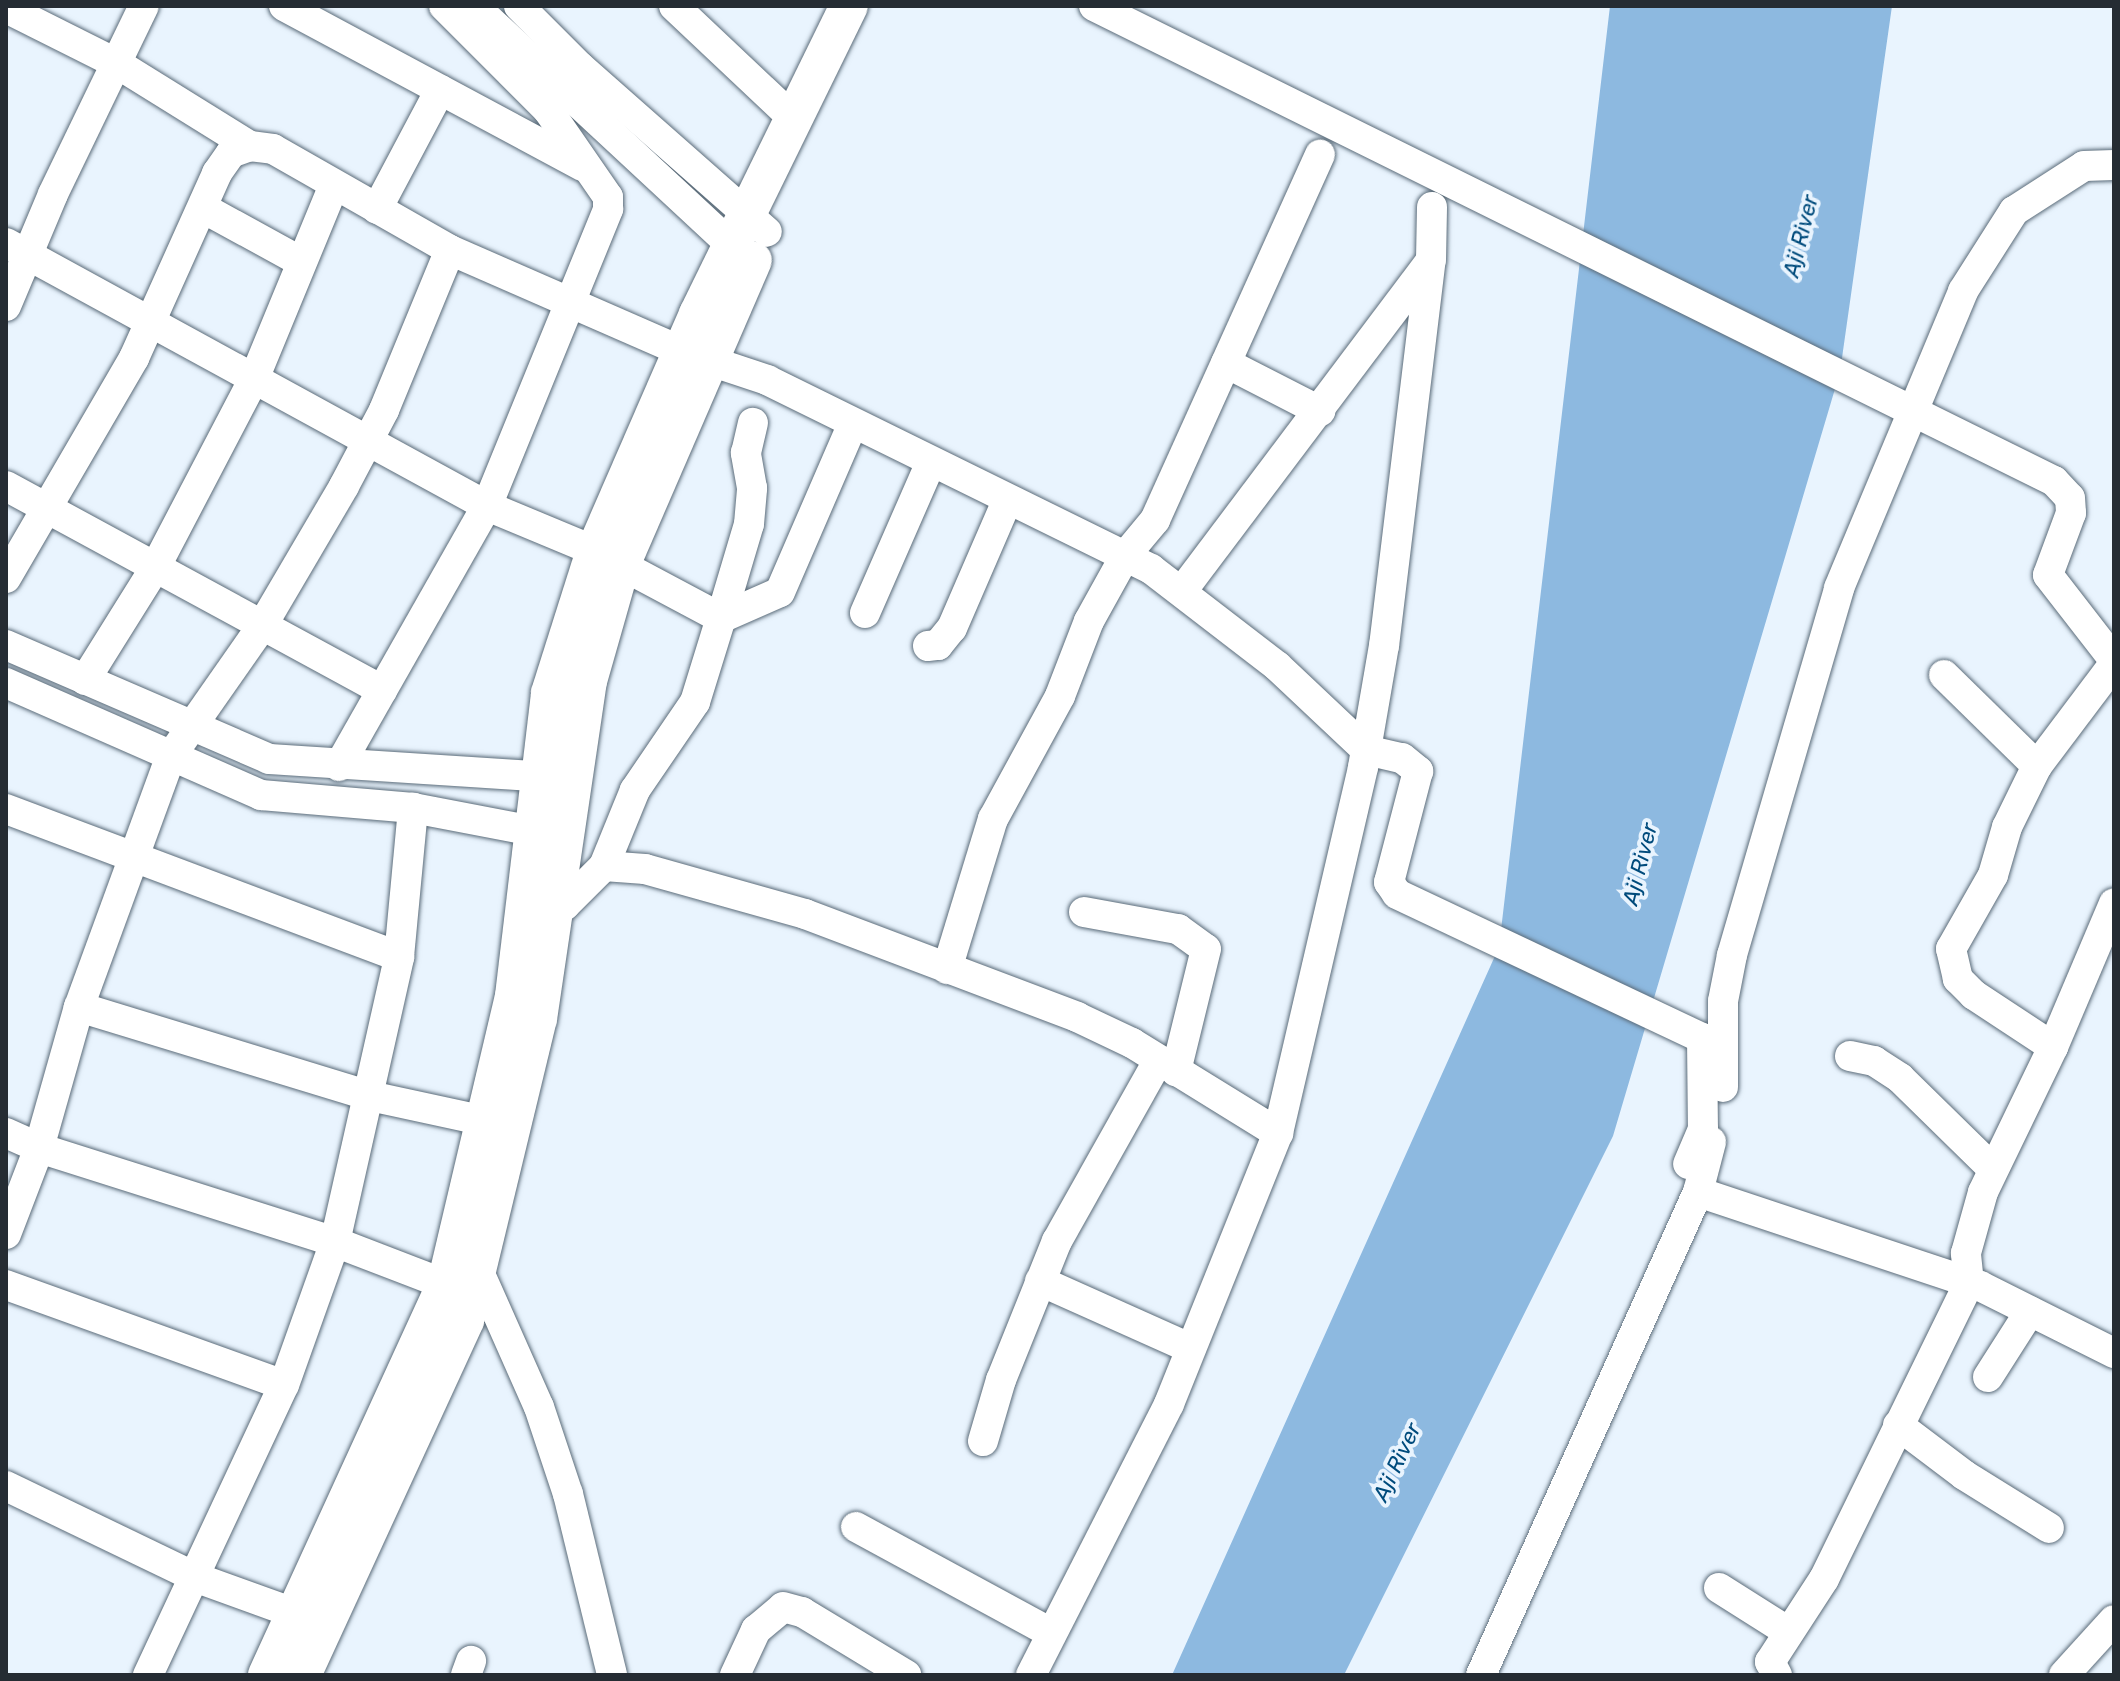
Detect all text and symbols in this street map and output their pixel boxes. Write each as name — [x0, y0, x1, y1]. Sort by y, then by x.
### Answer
water label: Aji River — [1778, 192, 1824, 280]
water label: Aji River — [1617, 820, 1663, 908]
water label: Aji River — [1367, 1419, 1427, 1505]

